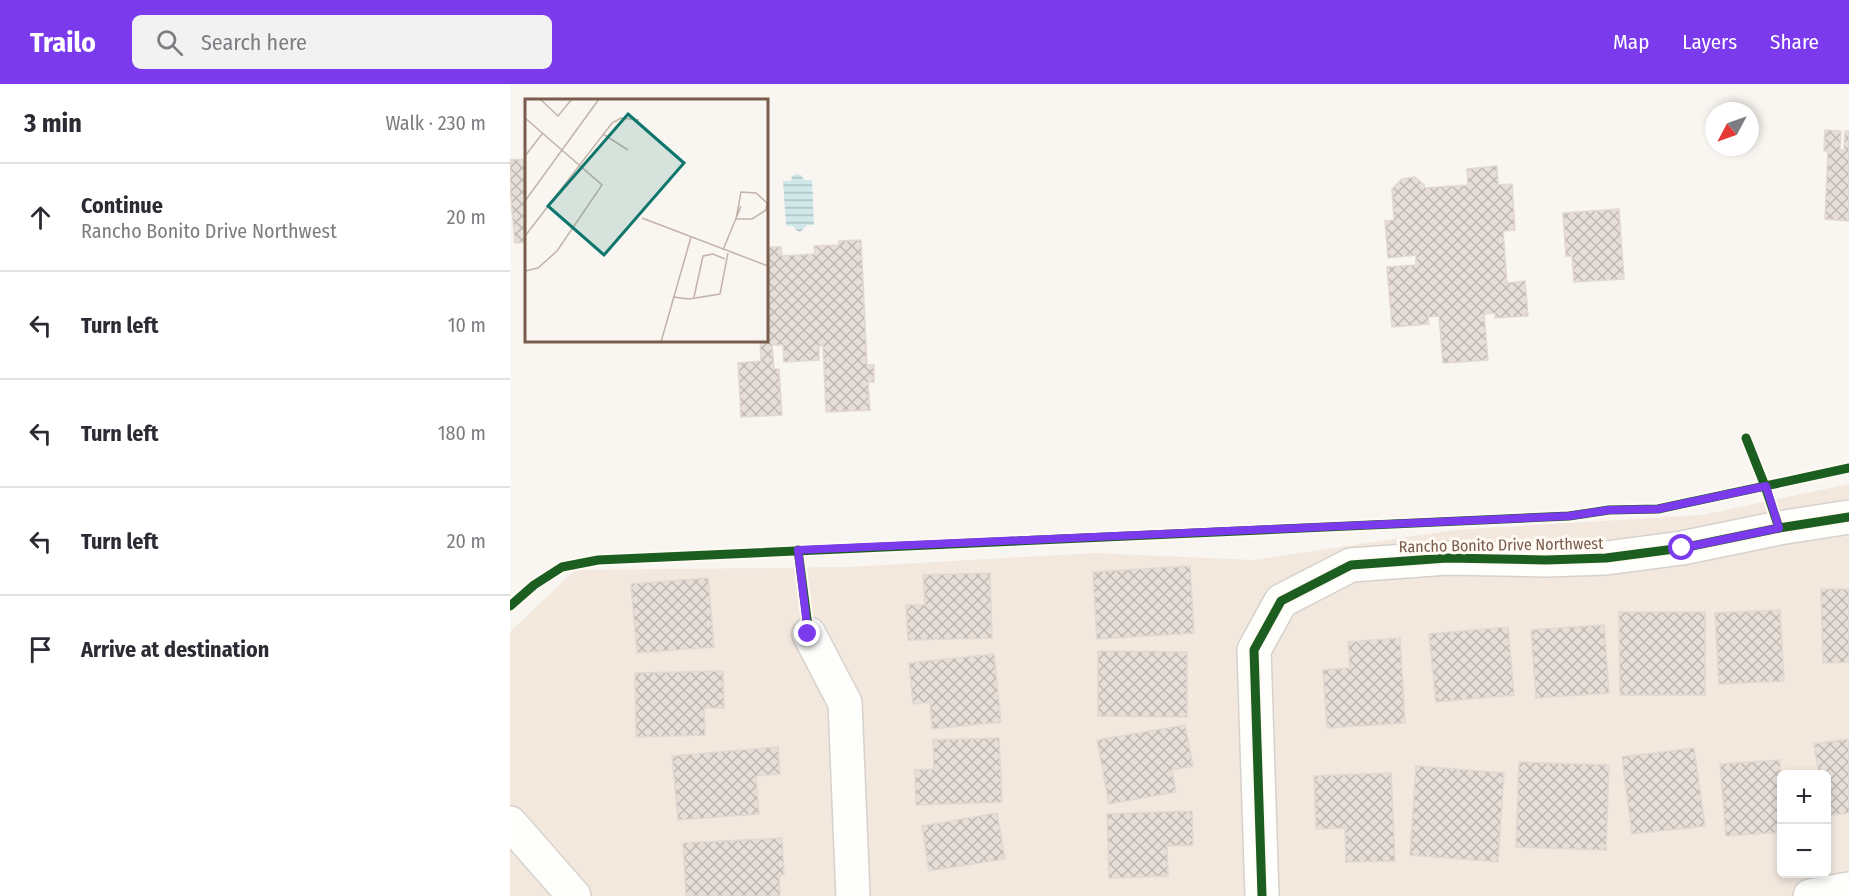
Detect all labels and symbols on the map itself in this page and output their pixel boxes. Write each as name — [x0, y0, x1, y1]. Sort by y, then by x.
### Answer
inset map — [525, 99, 768, 342]
north arrow — [1705, 102, 1759, 156]
street label: Rancho Bonito Drive Northwest — [1399, 534, 1604, 556]
route start — [1668, 534, 1694, 560]
route end — [794, 620, 820, 646]

